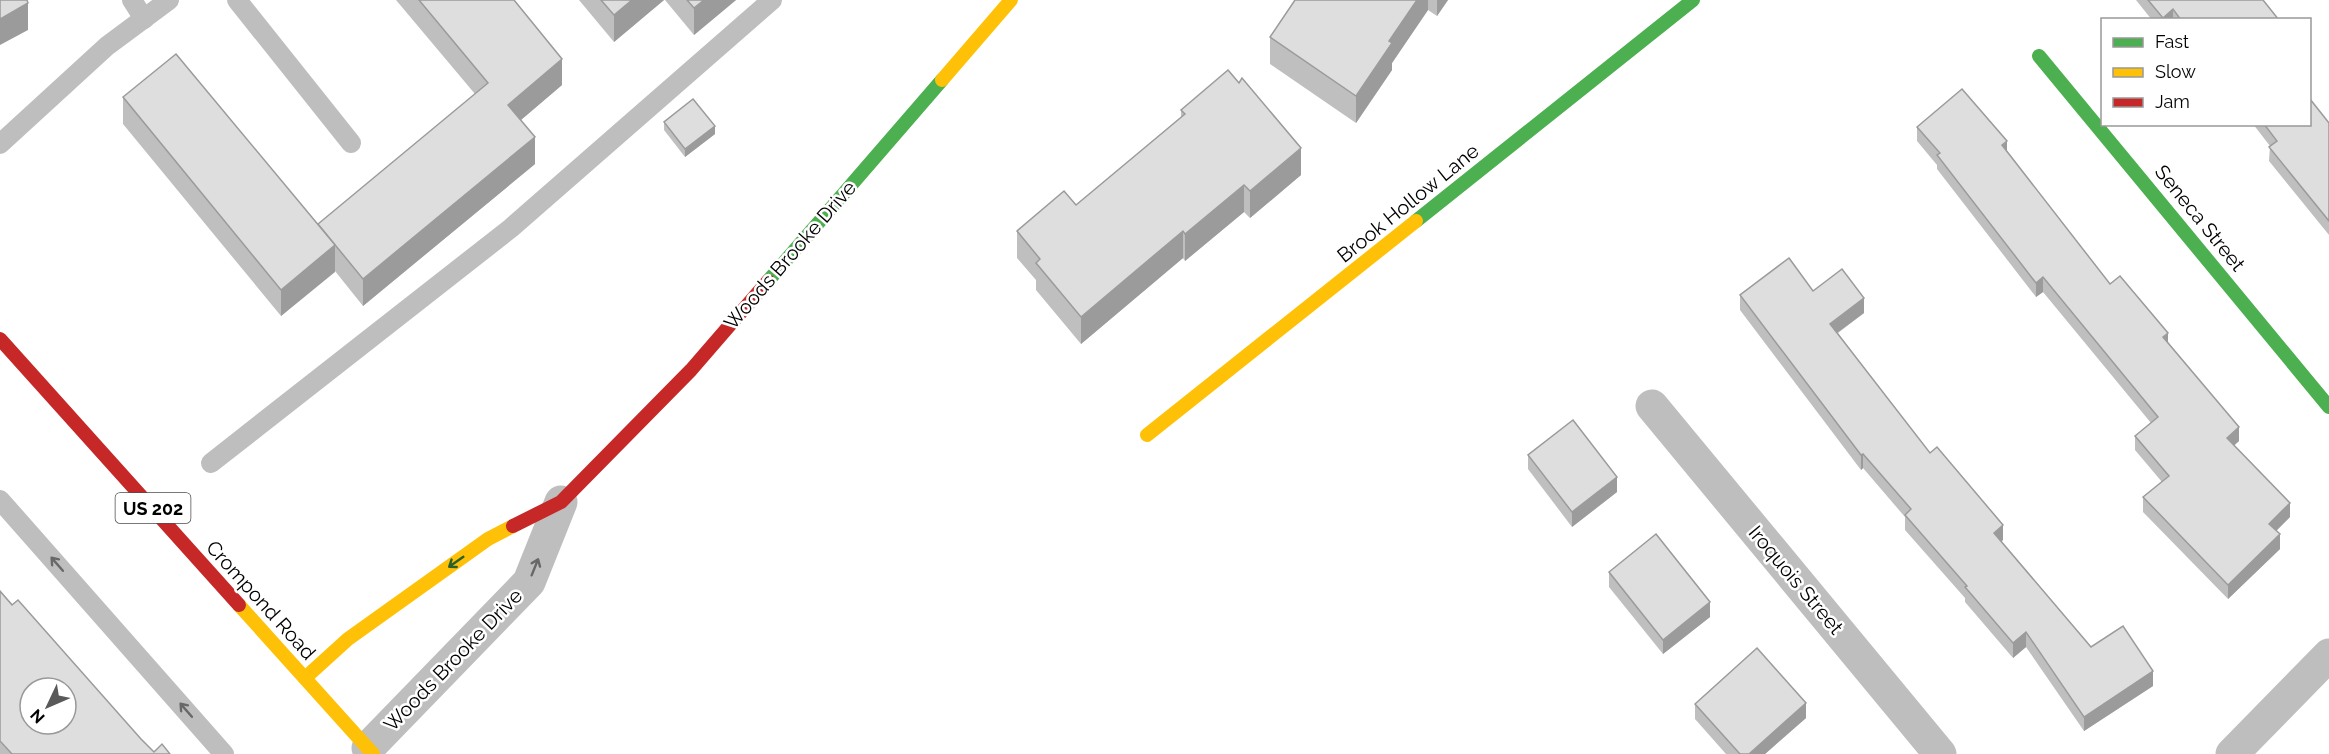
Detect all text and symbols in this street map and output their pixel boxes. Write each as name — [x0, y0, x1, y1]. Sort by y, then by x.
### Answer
legend — [2101, 18, 2311, 126]
text: Fast — [2155, 31, 2189, 52]
text: Slow — [2155, 61, 2196, 82]
text: Jam — [2155, 91, 2190, 112]
street label: Brook Hollow Lane — [1332, 138, 1484, 267]
street label: Seneca Street — [2150, 160, 2250, 276]
street label: Woods Brooke Drive — [719, 176, 861, 334]
road number: US 202 — [116, 493, 190, 523]
street label: Iroquois Street — [1744, 521, 1849, 639]
street label: Crompond Road — [201, 535, 321, 665]
one-way arrow — [449, 556, 465, 568]
one-way arrow — [50, 557, 64, 572]
one-way arrow — [530, 558, 541, 577]
street label: Woods Brooke Drive — [379, 583, 527, 736]
north arrow — [18, 676, 78, 736]
one-way arrow — [179, 703, 193, 718]
text: N — [26, 705, 49, 727]

